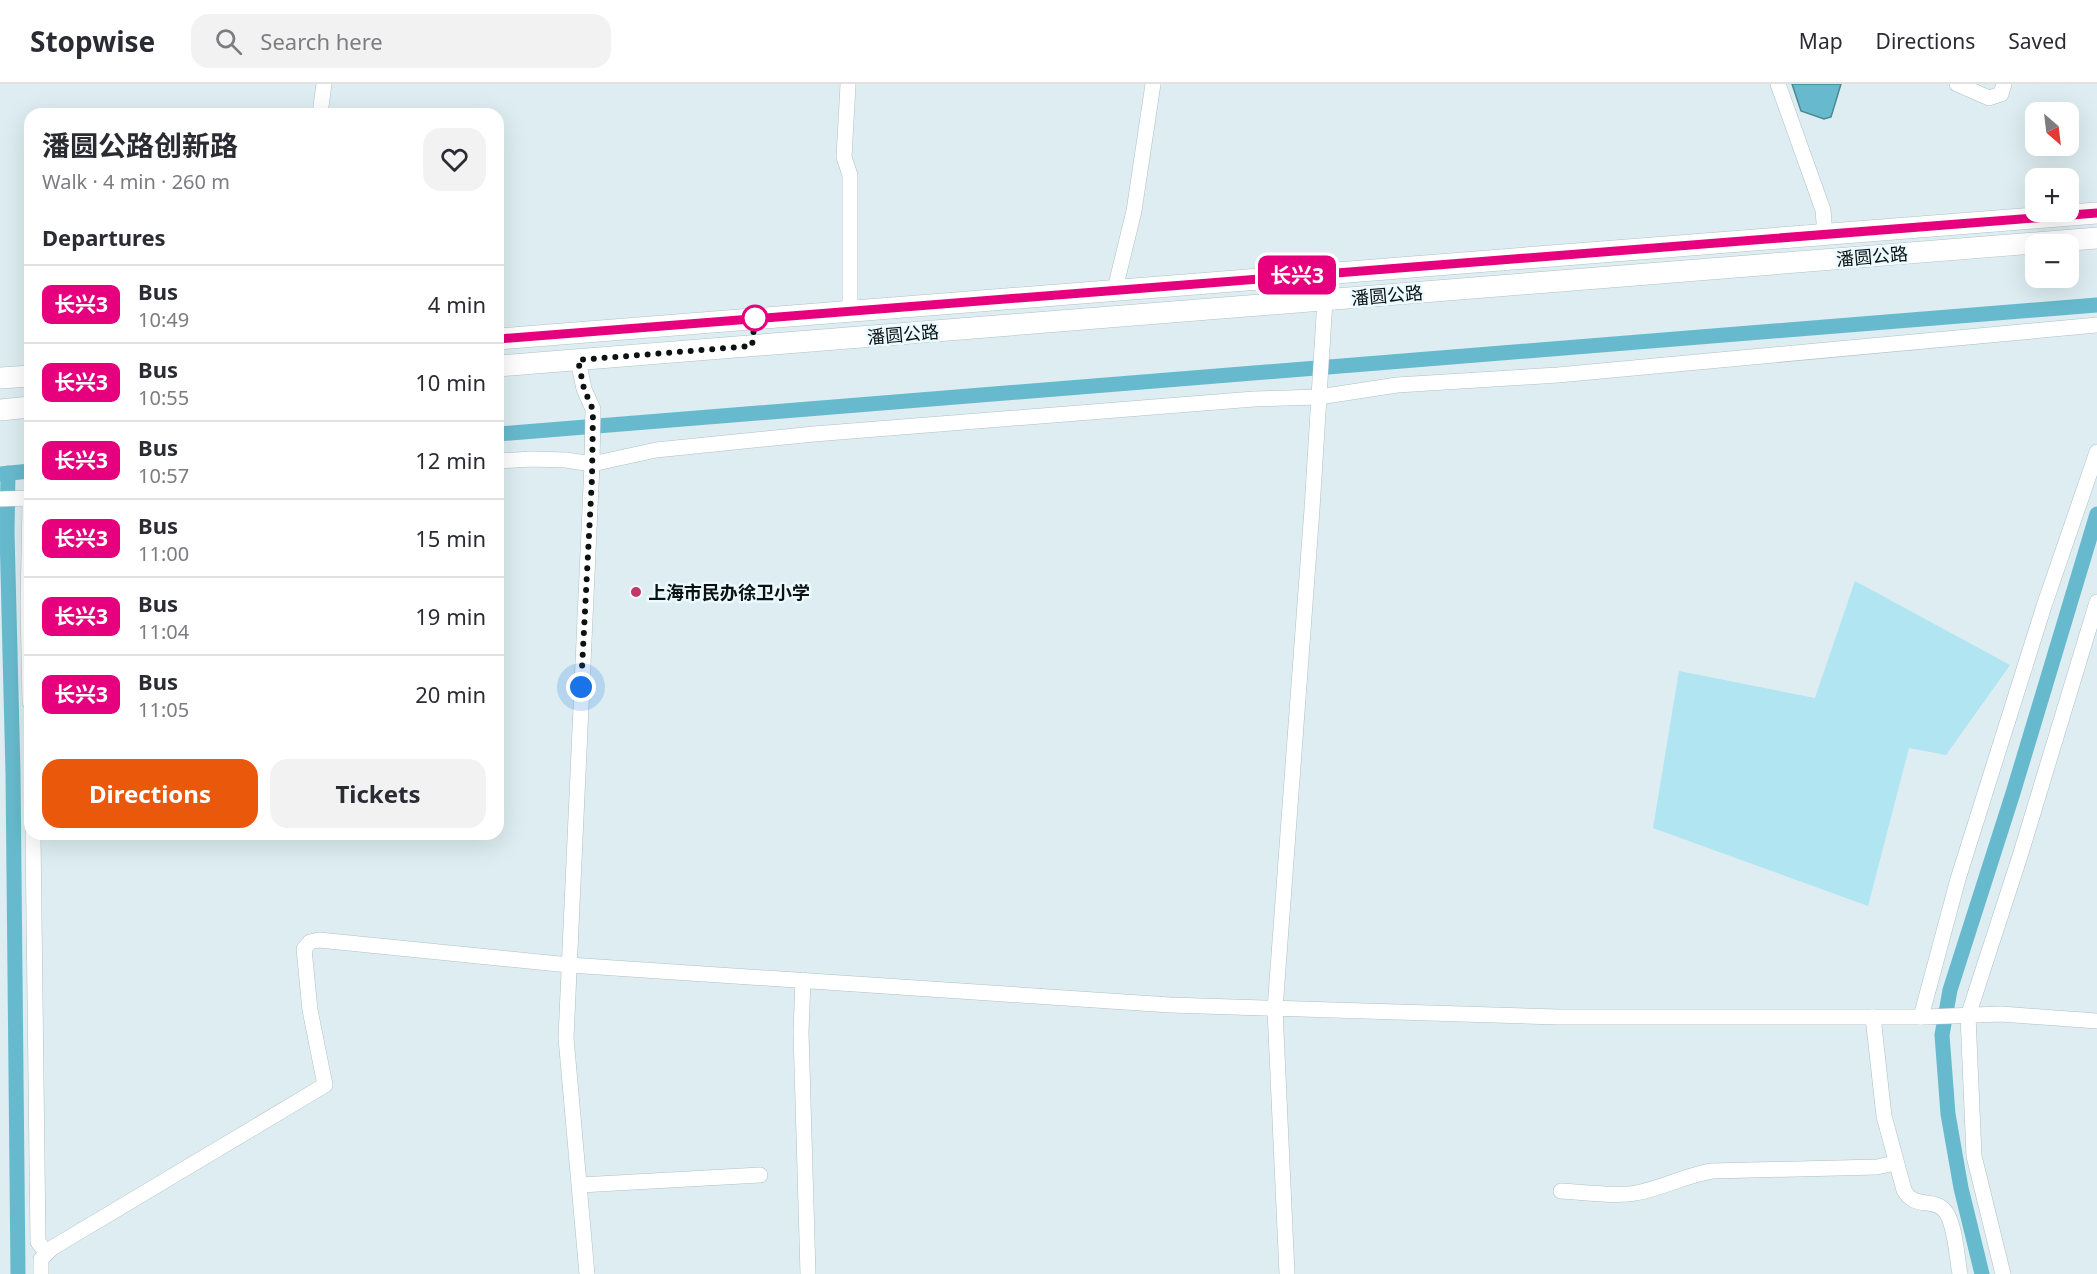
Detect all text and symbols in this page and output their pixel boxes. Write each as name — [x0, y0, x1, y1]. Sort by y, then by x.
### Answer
search box — [191, 14, 611, 68]
text: Stopwise — [30, 22, 155, 60]
icon: search — [212, 25, 245, 58]
text: Search here — [260, 26, 383, 56]
text: Map — [1799, 27, 1843, 55]
text: Directions — [1876, 27, 1975, 55]
text: Saved — [2008, 27, 2067, 55]
north arrow — [2025, 102, 2079, 156]
map controls — [2025, 102, 2079, 288]
text: 潘圆公路创新路 — [42, 126, 238, 164]
button: heart — [423, 128, 486, 191]
text: Walk · 4 min · 260 m — [42, 168, 230, 195]
button: + — [2025, 168, 2079, 222]
text: Departures — [42, 222, 166, 252]
button: − — [2025, 234, 2079, 288]
street label: 潘圆公路 — [1835, 241, 1909, 271]
line badge: 长兴3 — [1262, 256, 1332, 294]
text: 长兴3 — [1270, 261, 1324, 289]
text: Bus — [138, 276, 178, 306]
street label: 潘圆公路 — [1350, 280, 1424, 310]
text: 4 min — [428, 289, 486, 319]
text: 长兴3 — [54, 290, 108, 318]
unlabelled marker — [742, 305, 768, 331]
text: 10:49 — [138, 306, 189, 333]
street label: 潘圆公路 — [866, 319, 940, 349]
text: Bus — [138, 354, 178, 384]
text: 10 min — [415, 367, 486, 397]
text: 长兴3 — [54, 368, 108, 396]
text: 10:55 — [138, 384, 189, 411]
text: Bus — [138, 432, 178, 462]
text: 12 min — [415, 445, 486, 475]
text: 长兴3 — [54, 446, 108, 474]
text: 10:57 — [138, 462, 189, 489]
text: Bus — [138, 510, 178, 540]
text: 15 min — [415, 523, 486, 553]
text: 长兴3 — [54, 524, 108, 552]
text: 11:00 — [138, 540, 189, 567]
place label: 上海市民办徐卫小学 — [648, 580, 810, 604]
marker: 上海市民办徐卫小学 — [629, 585, 643, 599]
text: Bus — [138, 588, 178, 618]
text: 19 min — [415, 601, 486, 631]
text: 长兴3 — [54, 602, 108, 630]
text: 11:04 — [138, 618, 189, 645]
text: Bus — [138, 666, 178, 696]
your location — [566, 672, 596, 702]
text: 20 min — [415, 679, 486, 709]
text: 长兴3 — [54, 680, 108, 708]
text: 11:05 — [138, 696, 189, 723]
button: Directions — [42, 759, 258, 828]
button: Tickets — [270, 759, 486, 828]

